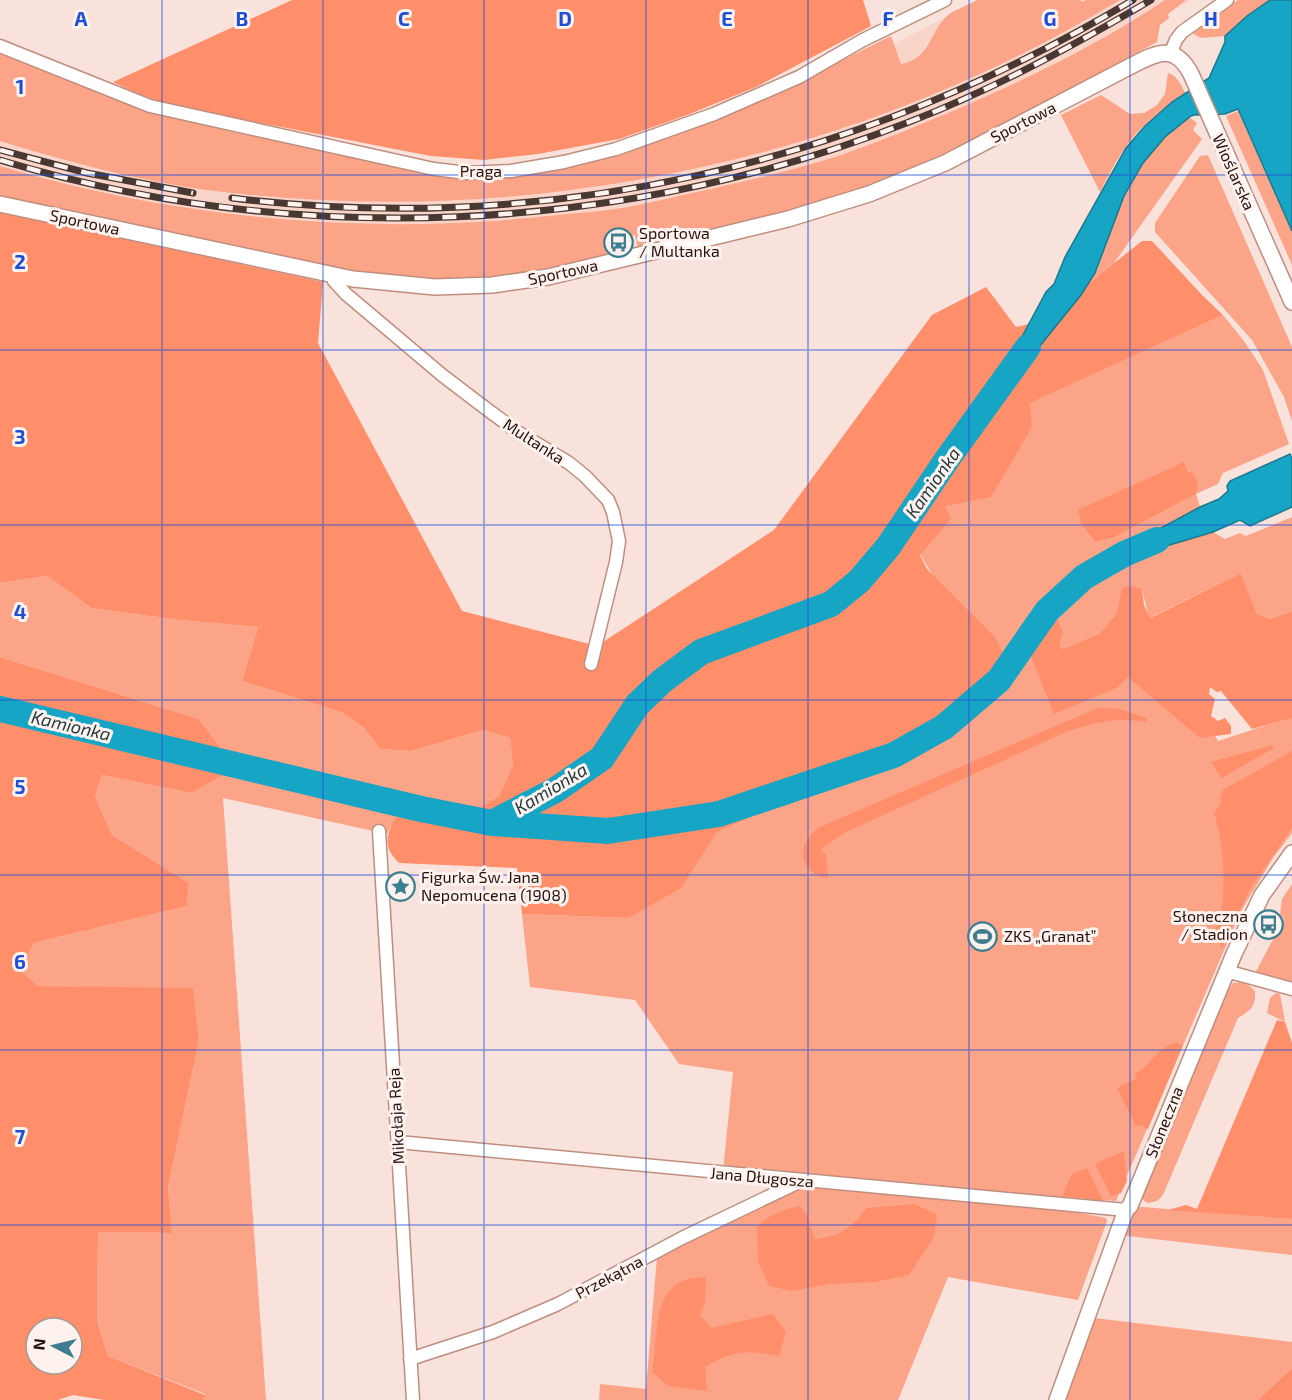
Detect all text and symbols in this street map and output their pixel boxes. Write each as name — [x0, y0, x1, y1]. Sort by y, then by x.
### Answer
text: A — [74, 6, 88, 30]
text: B — [236, 6, 248, 30]
text: C — [398, 6, 410, 30]
text: D — [558, 6, 572, 30]
text: E — [721, 6, 733, 30]
text: F — [882, 6, 894, 30]
text: G — [1044, 6, 1056, 30]
text: H — [1204, 6, 1218, 30]
text: 1 — [16, 74, 24, 98]
street label: Sportowa — [987, 97, 1059, 146]
street label: Wioślarska — [1209, 131, 1260, 213]
street label: Praga — [460, 161, 502, 180]
street label: Sportowa — [48, 205, 122, 238]
place label: Sportowa / Multanka — [639, 223, 720, 260]
bus stop icon: Sportowa / Multanka — [602, 226, 634, 258]
text: 2 — [14, 249, 26, 273]
street label: Sportowa — [526, 255, 600, 288]
street label: Multanka — [500, 414, 568, 467]
text: 3 — [14, 424, 26, 448]
water label: Kamionka — [900, 443, 964, 522]
text: 4 — [14, 599, 27, 623]
water label: Kamionka — [29, 705, 113, 745]
water label: Kamionka — [510, 758, 591, 818]
text: 5 — [14, 774, 26, 798]
place label: Figurka Św. Jana Nepomucena (1908) — [421, 867, 567, 904]
place icon: Figurka Św. Jana Nepomucena (1908) — [384, 870, 416, 902]
place label: Słoneczna / Stadion — [1173, 906, 1248, 943]
bus stop icon: Słoneczna / Stadion — [1253, 909, 1285, 941]
sports icon: ZKS „Granat” — [967, 920, 999, 952]
place label: ZKS „Granat” — [1004, 926, 1096, 945]
text: 6 — [14, 949, 26, 973]
street label: Mikołaja Reja — [383, 1067, 409, 1165]
street label: Słoneczna — [1141, 1083, 1186, 1160]
text: 7 — [15, 1124, 26, 1148]
street label: Jana Długosza — [709, 1163, 815, 1190]
street label: Przekątna — [572, 1251, 646, 1302]
north arrow — [24, 1316, 84, 1376]
text: N — [28, 1337, 49, 1351]

